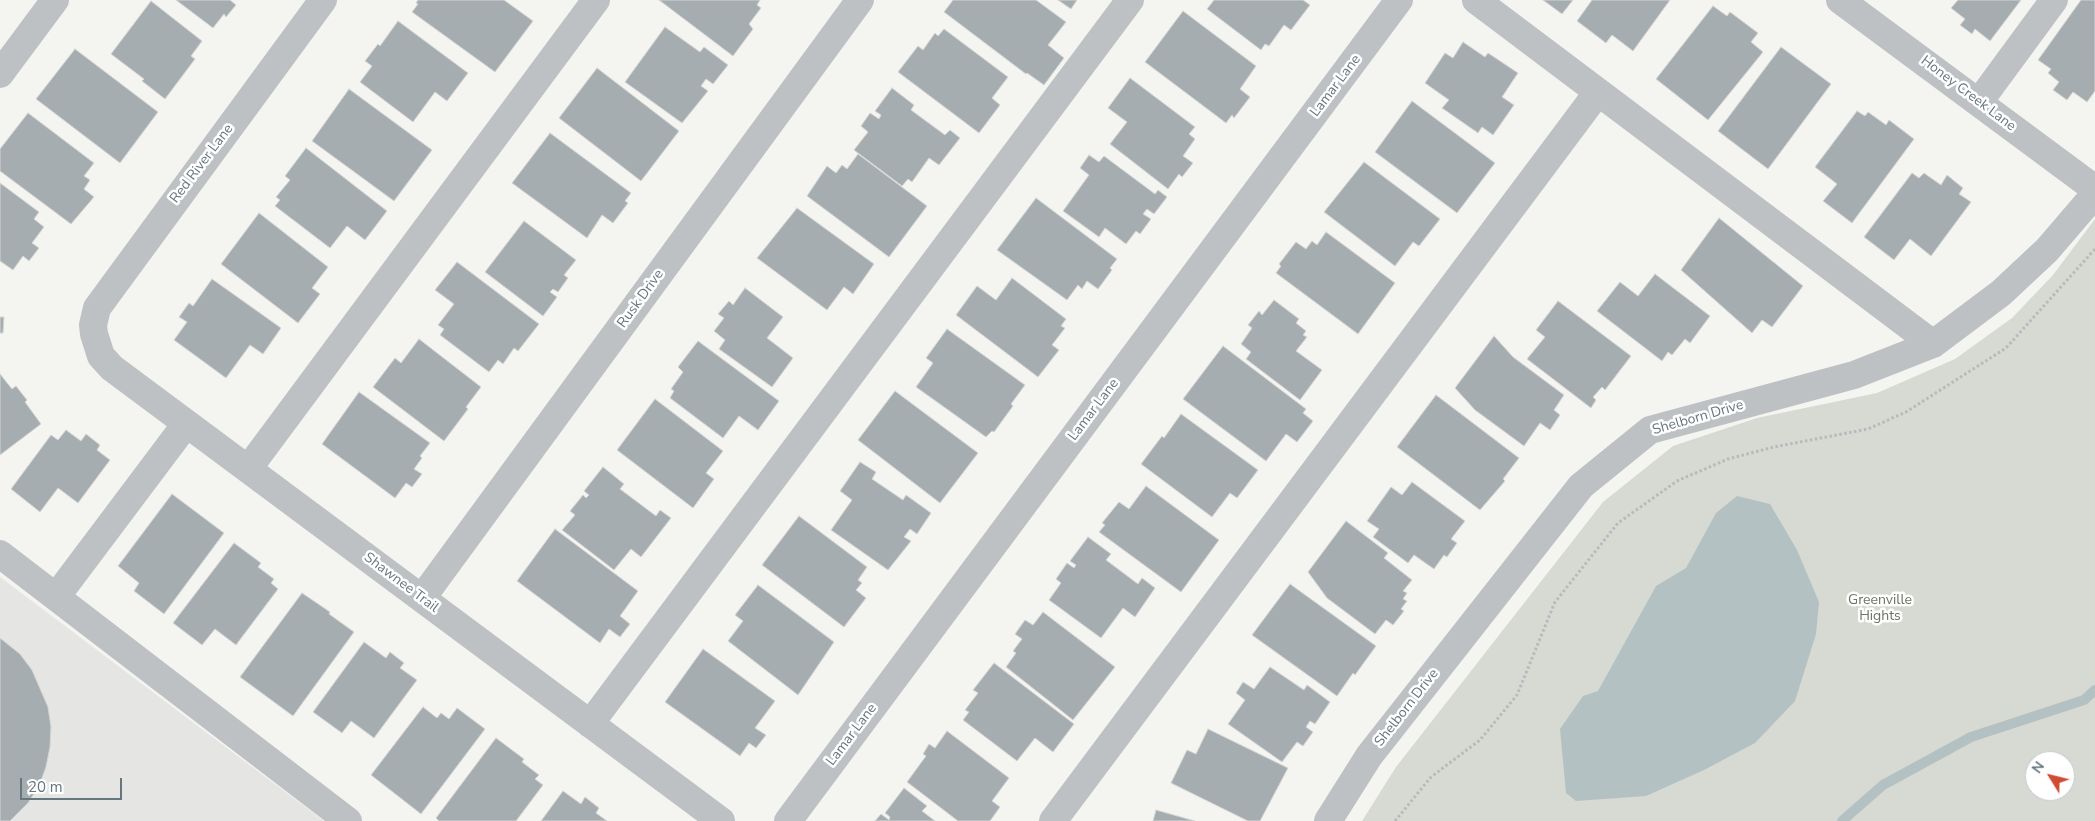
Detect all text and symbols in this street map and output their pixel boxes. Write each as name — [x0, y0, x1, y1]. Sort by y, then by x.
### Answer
street label: Lamar Lane — [1307, 52, 1365, 120]
street label: Honey Creek Lane — [1917, 53, 2019, 135]
street label: Red River Lane — [167, 121, 237, 207]
street label: Rusk Drive — [614, 267, 668, 331]
street label: Lamar Lane — [1065, 376, 1123, 444]
street label: Shelborn Drive — [1651, 397, 1745, 439]
street label: Shawnee Trail — [360, 549, 442, 617]
park label: Greenville Hights — [1848, 593, 1912, 626]
street label: Shelborn Drive — [1371, 666, 1443, 750]
street label: Lamar Lane — [823, 701, 881, 769]
north arrow — [2025, 751, 2075, 801]
text: N — [2027, 758, 2049, 777]
scale bar — [22, 768, 125, 800]
text: 20 m — [28, 777, 63, 797]

